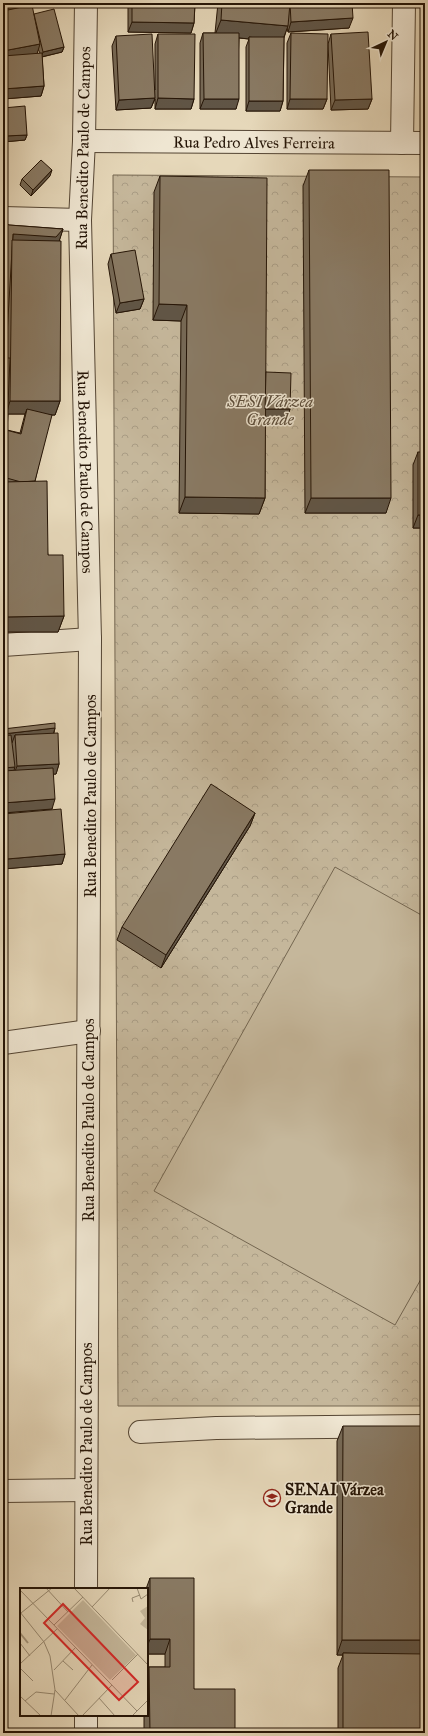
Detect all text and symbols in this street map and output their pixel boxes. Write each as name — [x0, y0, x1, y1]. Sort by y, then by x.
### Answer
north arrow — [366, 22, 406, 62]
text: N — [385, 27, 401, 44]
street label: Rua Benedito Paulo de Campos — [72, 46, 94, 250]
street label: Rua Pedro Alves Ferreira — [173, 132, 335, 152]
street label: Rua Benedito Paulo de Campos — [74, 370, 98, 574]
park label: SESI Várzea Grande — [226, 392, 313, 429]
street label: Rua Benedito Paulo de Campos — [81, 694, 100, 898]
street label: Rua Benedito Paulo de Campos — [79, 1018, 98, 1222]
street label: Rua Benedito Paulo de Campos — [77, 1342, 96, 1546]
place label: SENAI Várzea Grande — [285, 1480, 385, 1517]
school or university icon: SENAI Várzea Grande — [262, 1488, 282, 1508]
inset map — [20, 1588, 148, 1716]

